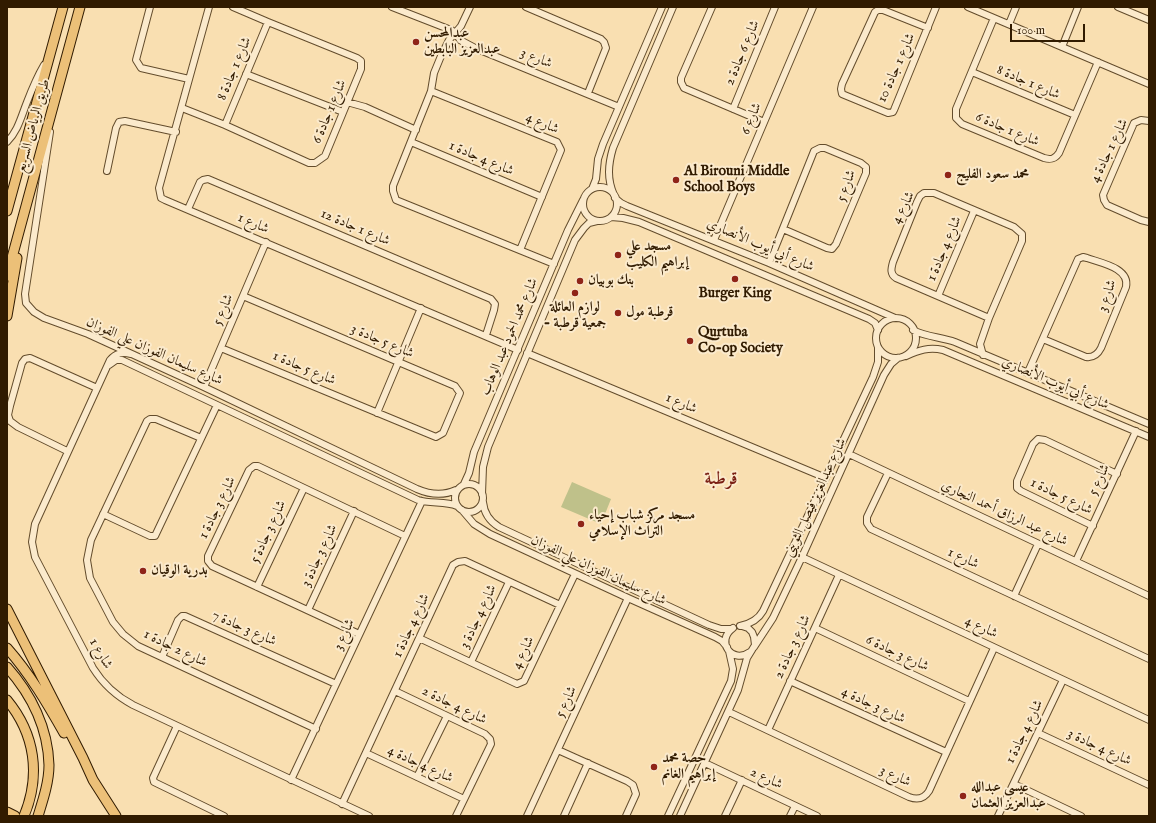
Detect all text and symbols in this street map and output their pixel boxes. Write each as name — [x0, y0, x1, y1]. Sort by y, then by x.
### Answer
scale bar — [1012, 16, 1087, 42]
street label: شارع 6 جادة 2 — [722, 18, 764, 88]
text: 100 m — [1017, 23, 1045, 38]
place label: عبدالمحسن عبدالعزيز البابطين — [424, 26, 500, 58]
street label: شارع 1 جادة 10 — [874, 31, 920, 105]
street label: شارع 1 جادة 8 — [214, 35, 256, 103]
marker: عبدالمحسن عبدالعزيز البابطين — [411, 37, 421, 47]
street label: شارع 3 — [518, 45, 554, 73]
street label: شارع 1 جادة 8 — [994, 62, 1062, 104]
street label: طريق الرياض السريع — [13, 77, 55, 175]
street label: شارع 1 جادة 6 — [309, 78, 351, 146]
street label: شارع 6 — [738, 100, 766, 138]
street label: شارع 4 — [523, 109, 561, 139]
street label: شارع 1 جادة 6 — [973, 109, 1041, 151]
street label: شارع 1 جادة 4 — [1087, 116, 1133, 186]
street label: شارع 4 جادة 1 — [446, 138, 516, 180]
place label: Al Birouni Middle School Boys — [684, 164, 789, 196]
place label: محمد سعود الفليج — [956, 167, 1029, 183]
street label: شارع 5 — [834, 168, 860, 204]
marker: محمد سعود الفليج — [943, 170, 953, 180]
marker: Al Birouni Middle School Boys — [671, 175, 681, 185]
street label: شارع 4 — [889, 189, 919, 227]
street label: شارع 1 جادة 12 — [318, 206, 392, 250]
street label: شارع 1 — [235, 210, 271, 238]
street label: شارع 4 جادة 1 — [924, 214, 966, 284]
street label: شارع أبي أيوب الأنصاري — [704, 216, 816, 276]
place label: مسجد علي إبراهيم الكليب — [626, 239, 689, 272]
marker: مسجد علي إبراهيم الكليب — [613, 250, 623, 260]
place label: بنك بوبيان — [588, 273, 634, 289]
marker: Burger King — [730, 274, 740, 284]
street label: شارع محمد الحمود عبد الوهاب — [478, 276, 542, 398]
marker: بنك بوبيان — [575, 276, 585, 286]
street label: شارع 3 — [1095, 278, 1121, 314]
place label: Burger King — [699, 286, 771, 302]
marker: لوازم العائلة - جمعية قرطبة — [570, 288, 580, 298]
street label: شارع 5 — [210, 292, 238, 328]
place label: لوازم العائلة - جمعية قرطبة — [544, 300, 606, 332]
place label: قرطبة مول — [626, 305, 673, 321]
marker: قرطبة مول — [613, 308, 623, 318]
street label: شارع سليمان الفوزان علي الفوزان — [83, 314, 225, 390]
street label: شارع 5 جادة 3 — [348, 321, 416, 363]
place label: Qurtuba Co-op Society — [698, 325, 783, 358]
marker: Qurtuba Co-op Society — [685, 336, 695, 346]
street label: شارع 5 جادة 1 — [270, 348, 338, 390]
street label: شارع أبي أيوب الأنصاري — [999, 354, 1111, 414]
street label: شارع 1 — [663, 390, 699, 418]
street label: شارع عبدالعزيز فيصل الثويني — [781, 436, 851, 560]
street label: شارع 5 — [1086, 462, 1114, 498]
district label: قرطبة — [705, 469, 737, 491]
street label: شارع 3 جادة 1 — [196, 474, 240, 542]
street label: شارع 5 جادة 1 — [1027, 475, 1095, 519]
street label: شارع عبد الرزاق أحمد النجاري — [938, 477, 1070, 551]
street label: شارع 3 جادة 5 — [247, 498, 291, 566]
place label: مسجد مركز شباب إحياء التراث الإسلامي — [589, 508, 695, 540]
marker: مسجد مركز شباب إحياء التراث الإسلامي — [576, 519, 586, 529]
street label: شارع 3 جادة 3 — [298, 522, 342, 590]
street label: شارع سليمان الفوزان علي الفوزان — [528, 532, 668, 610]
street label: شارع 1 — [945, 545, 981, 573]
place label: بدرية الوقيان — [151, 563, 208, 579]
marker: بدرية الوقيان — [138, 566, 148, 576]
street label: شارع 4 جادة 3 — [457, 582, 501, 652]
street label: شارع 4 جادة 1 — [390, 591, 434, 661]
street label: شارع 3 جادة 7 — [209, 607, 279, 651]
street label: شارع 3 جادة 2 — [771, 612, 815, 682]
street label: شارع 4 — [962, 613, 1000, 643]
street label: شارع 3 — [331, 617, 359, 653]
street label: شارع 2 جادة 1 — [141, 626, 209, 672]
street label: شارع 3 جادة 6 — [863, 632, 931, 676]
street label: شارع 4 — [509, 634, 539, 672]
street label: شارع 1 — [85, 636, 115, 672]
street label: شارع 4 جادة 2 — [419, 683, 489, 729]
street label: شارع 5 — [553, 684, 581, 720]
street label: شارع 3 جادة 4 — [838, 684, 908, 728]
street label: شارع 4 جادة 1 — [1002, 697, 1048, 767]
street label: شارع 4 جادة 3 — [1064, 726, 1134, 770]
street label: شارع 4 جادة 4 — [385, 743, 455, 787]
place label: حصة محمد إبراهيم الغانم — [662, 751, 715, 784]
marker: حصة محمد إبراهيم الغانم — [649, 762, 659, 772]
street label: شارع 3 — [877, 763, 913, 791]
street label: شارع 2 — [747, 764, 785, 794]
place label: عيسى عبدالله عبدالعزيز العثمان — [971, 780, 1046, 812]
marker: عيسى عبدالله عبدالعزيز العثمان — [958, 791, 968, 801]

